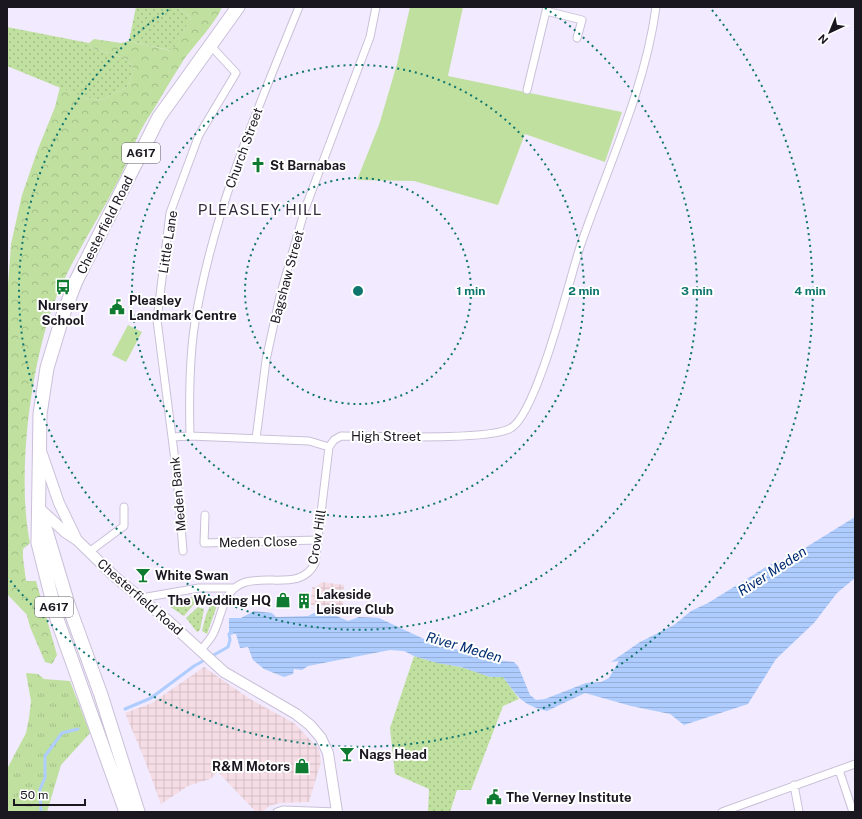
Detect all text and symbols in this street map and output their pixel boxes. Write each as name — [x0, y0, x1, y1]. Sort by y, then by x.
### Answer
north arrow — [810, 12, 850, 52]
text: N — [816, 32, 830, 46]
street label: Church Street — [222, 106, 266, 190]
road number: A617 — [122, 143, 160, 163]
church icon: St Barnabas — [249, 156, 267, 174]
place label: St Barnabas — [270, 158, 346, 173]
street label: Chesterfield Road — [74, 173, 136, 277]
district label: PLEASLEY HILL — [198, 201, 322, 218]
street label: Little Lane — [156, 209, 180, 275]
street label: Bagshaw Street — [267, 229, 307, 325]
bus stop icon: Nursery School — [54, 278, 72, 296]
centre of rings — [351, 284, 365, 298]
text: 1 min — [457, 284, 485, 298]
text: 2 min — [568, 284, 600, 298]
text: 3 min — [681, 284, 713, 298]
text: 4 min — [794, 284, 826, 298]
place label: Pleasley Landmark Centre — [129, 293, 237, 323]
place label: Nursery School — [38, 298, 89, 328]
public building icon: Pleasley Landmark Centre — [108, 298, 126, 316]
street label: High Street — [351, 429, 421, 444]
street label: Meden Bank — [167, 456, 189, 532]
street label: Crow Hill — [305, 508, 329, 566]
street label: Meden Close — [219, 534, 297, 550]
water label: River Meden — [735, 543, 809, 599]
street label: Chesterfield Road — [94, 556, 186, 638]
bar icon: White Swan — [134, 566, 152, 584]
place label: White Swan — [155, 568, 228, 583]
place label: Lakeside Leisure Club — [316, 587, 394, 617]
shop icon: The Wedding HQ — [274, 591, 292, 609]
building icon: Lakeside Leisure Club — [295, 592, 313, 610]
place label: The Wedding HQ — [168, 593, 271, 608]
road number: A617 — [35, 597, 73, 617]
water label: River Meden — [424, 629, 504, 666]
bar icon: Nags Head — [338, 745, 356, 763]
place label: Nags Head — [359, 747, 427, 762]
shop icon: R&M Motors — [293, 757, 311, 775]
place label: R&M Motors — [212, 759, 290, 774]
scale bar — [14, 781, 85, 807]
text: 50 m — [20, 788, 48, 802]
public building icon: The Verney Institute — [485, 788, 503, 806]
place label: The Verney Institute — [506, 790, 631, 805]

